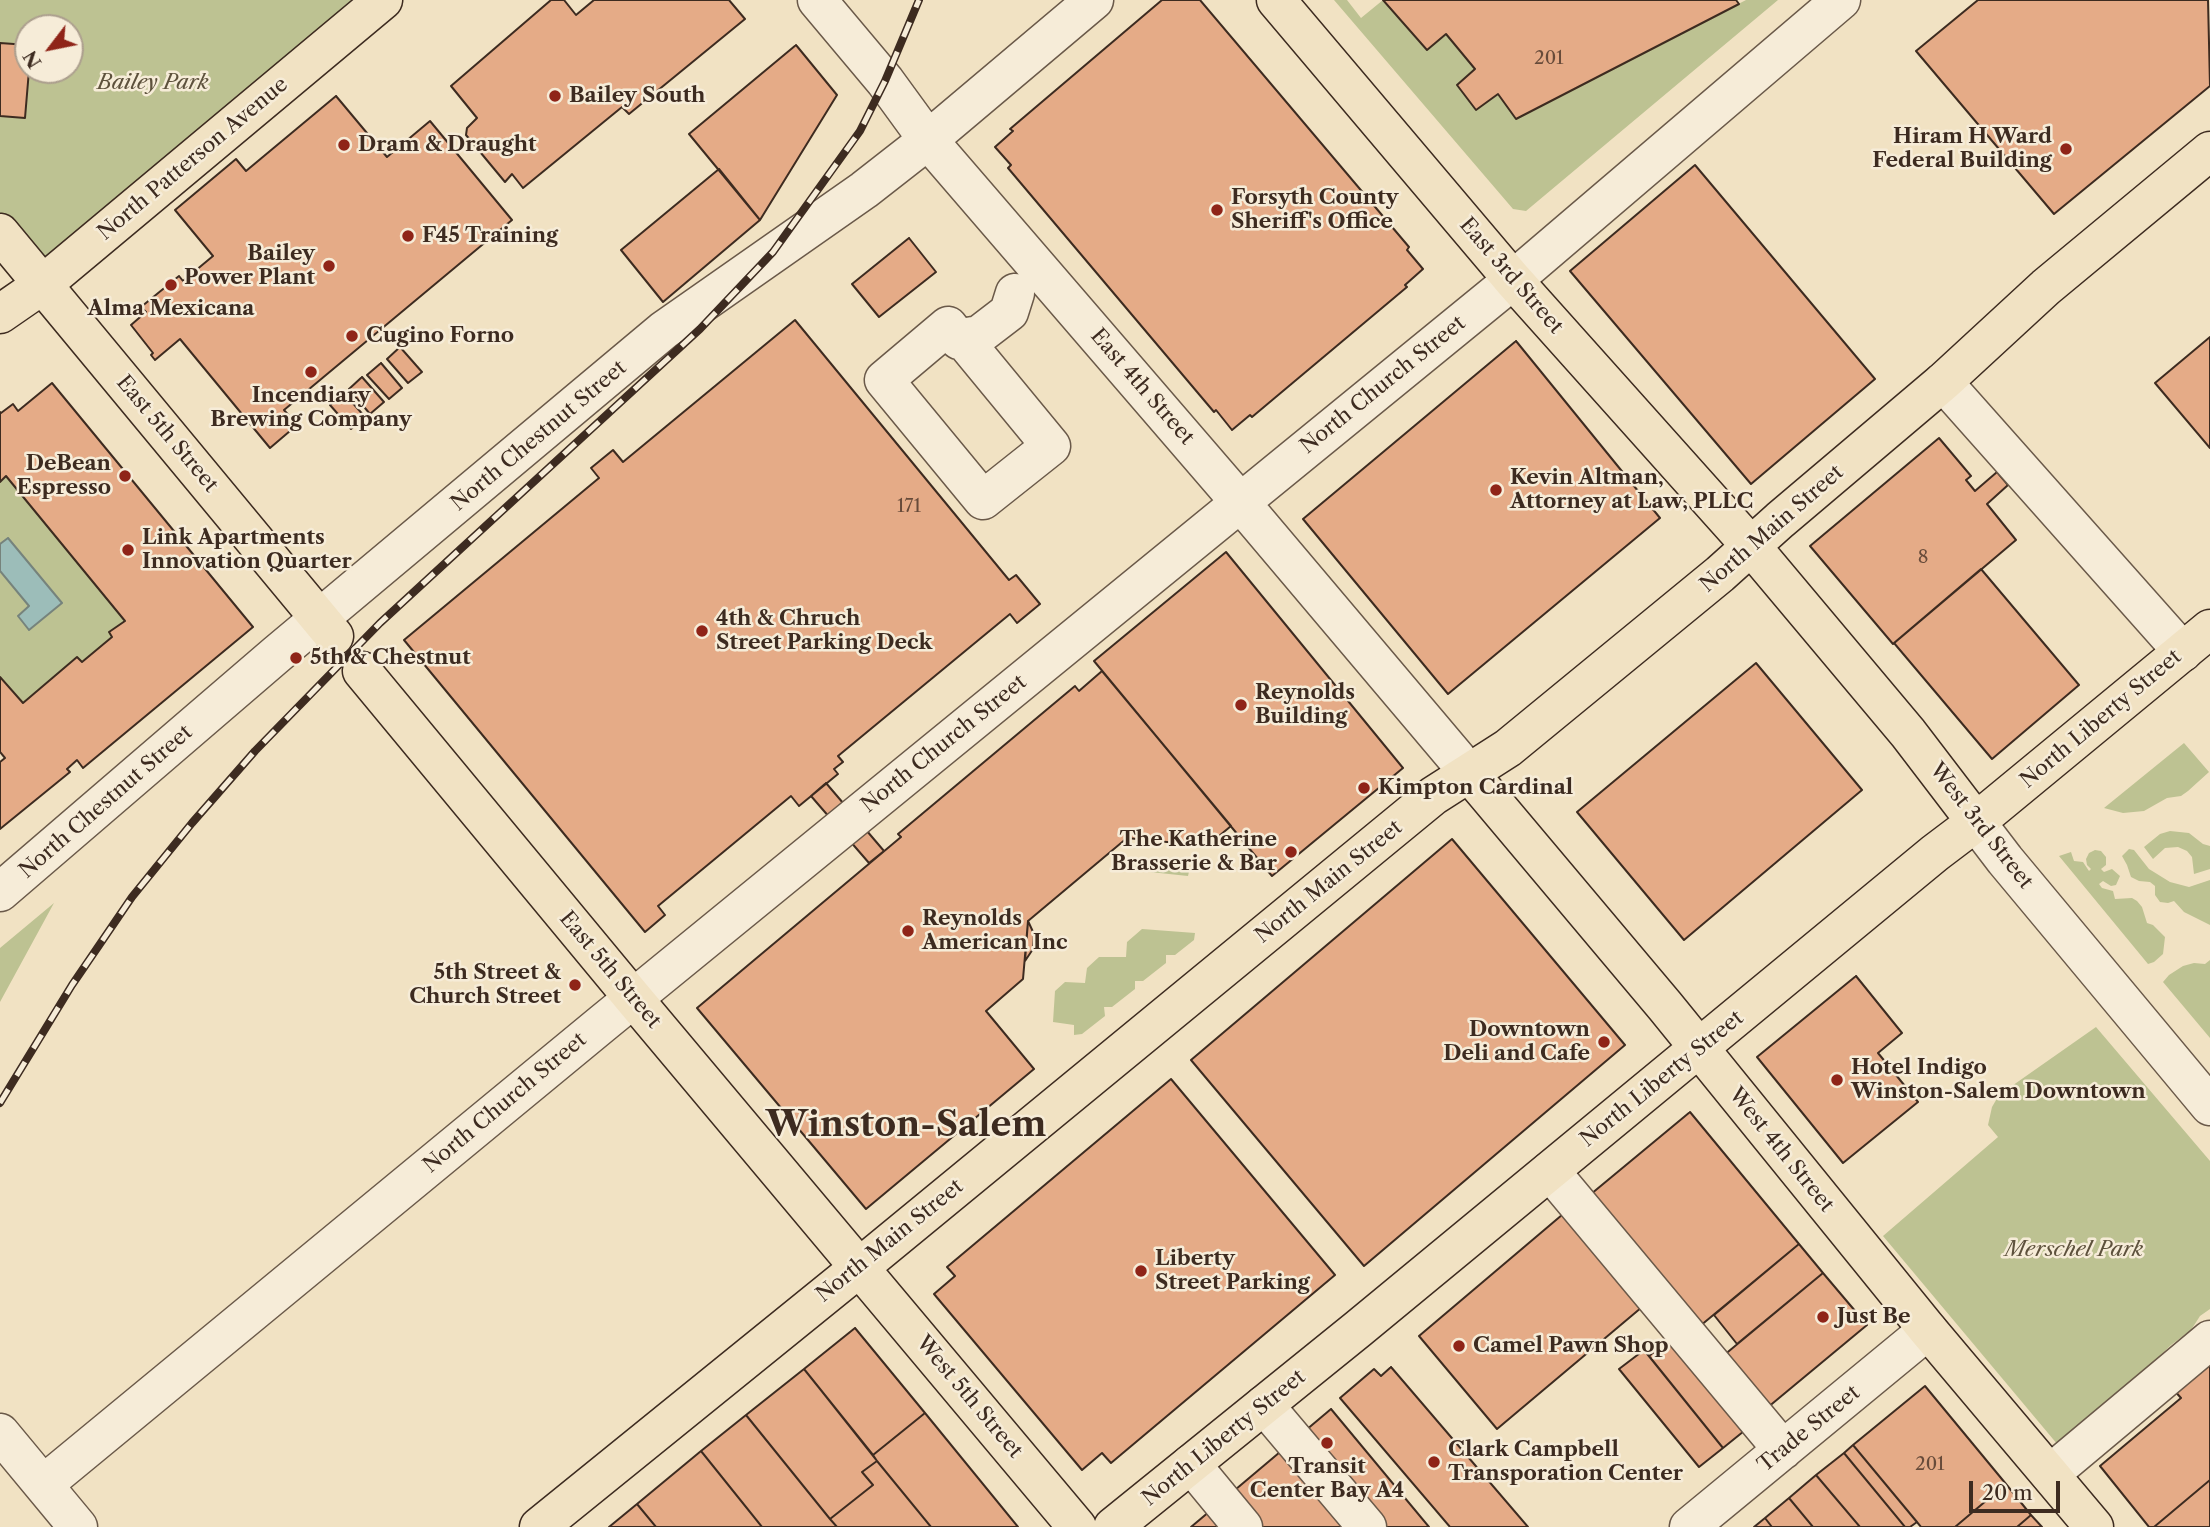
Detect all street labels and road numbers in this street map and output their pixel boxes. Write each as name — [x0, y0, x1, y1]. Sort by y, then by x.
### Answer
street label: North Patterson Avenue — [93, 72, 293, 246]
street label: East 3rd Street — [1454, 213, 1568, 339]
street label: North Church Street — [1295, 311, 1471, 459]
street label: East 4th Street — [1085, 324, 1199, 450]
street label: North Chestnut Street — [446, 355, 632, 517]
street label: East 5th Street — [111, 370, 223, 498]
street label: North Main Street — [1695, 460, 1849, 598]
street label: North Liberty Street — [2015, 644, 2187, 794]
street label: North Church Street — [856, 670, 1032, 818]
street label: North Chestnut Street — [14, 720, 198, 884]
street label: West 3rd Street — [1924, 758, 2038, 894]
street label: North Main Street — [1251, 815, 1407, 949]
street label: East 5th Street — [554, 906, 666, 1034]
street label: North Liberty Street — [1575, 1006, 1749, 1152]
street label: North Church Street — [418, 1028, 592, 1178]
street label: West 4th Street — [1723, 1083, 1839, 1217]
street label: North Main Street — [812, 1174, 968, 1308]
street label: West 5th Street — [910, 1331, 1028, 1463]
street label: North Liberty Street — [1137, 1365, 1311, 1511]
street label: Trade Street — [1753, 1380, 1865, 1478]

